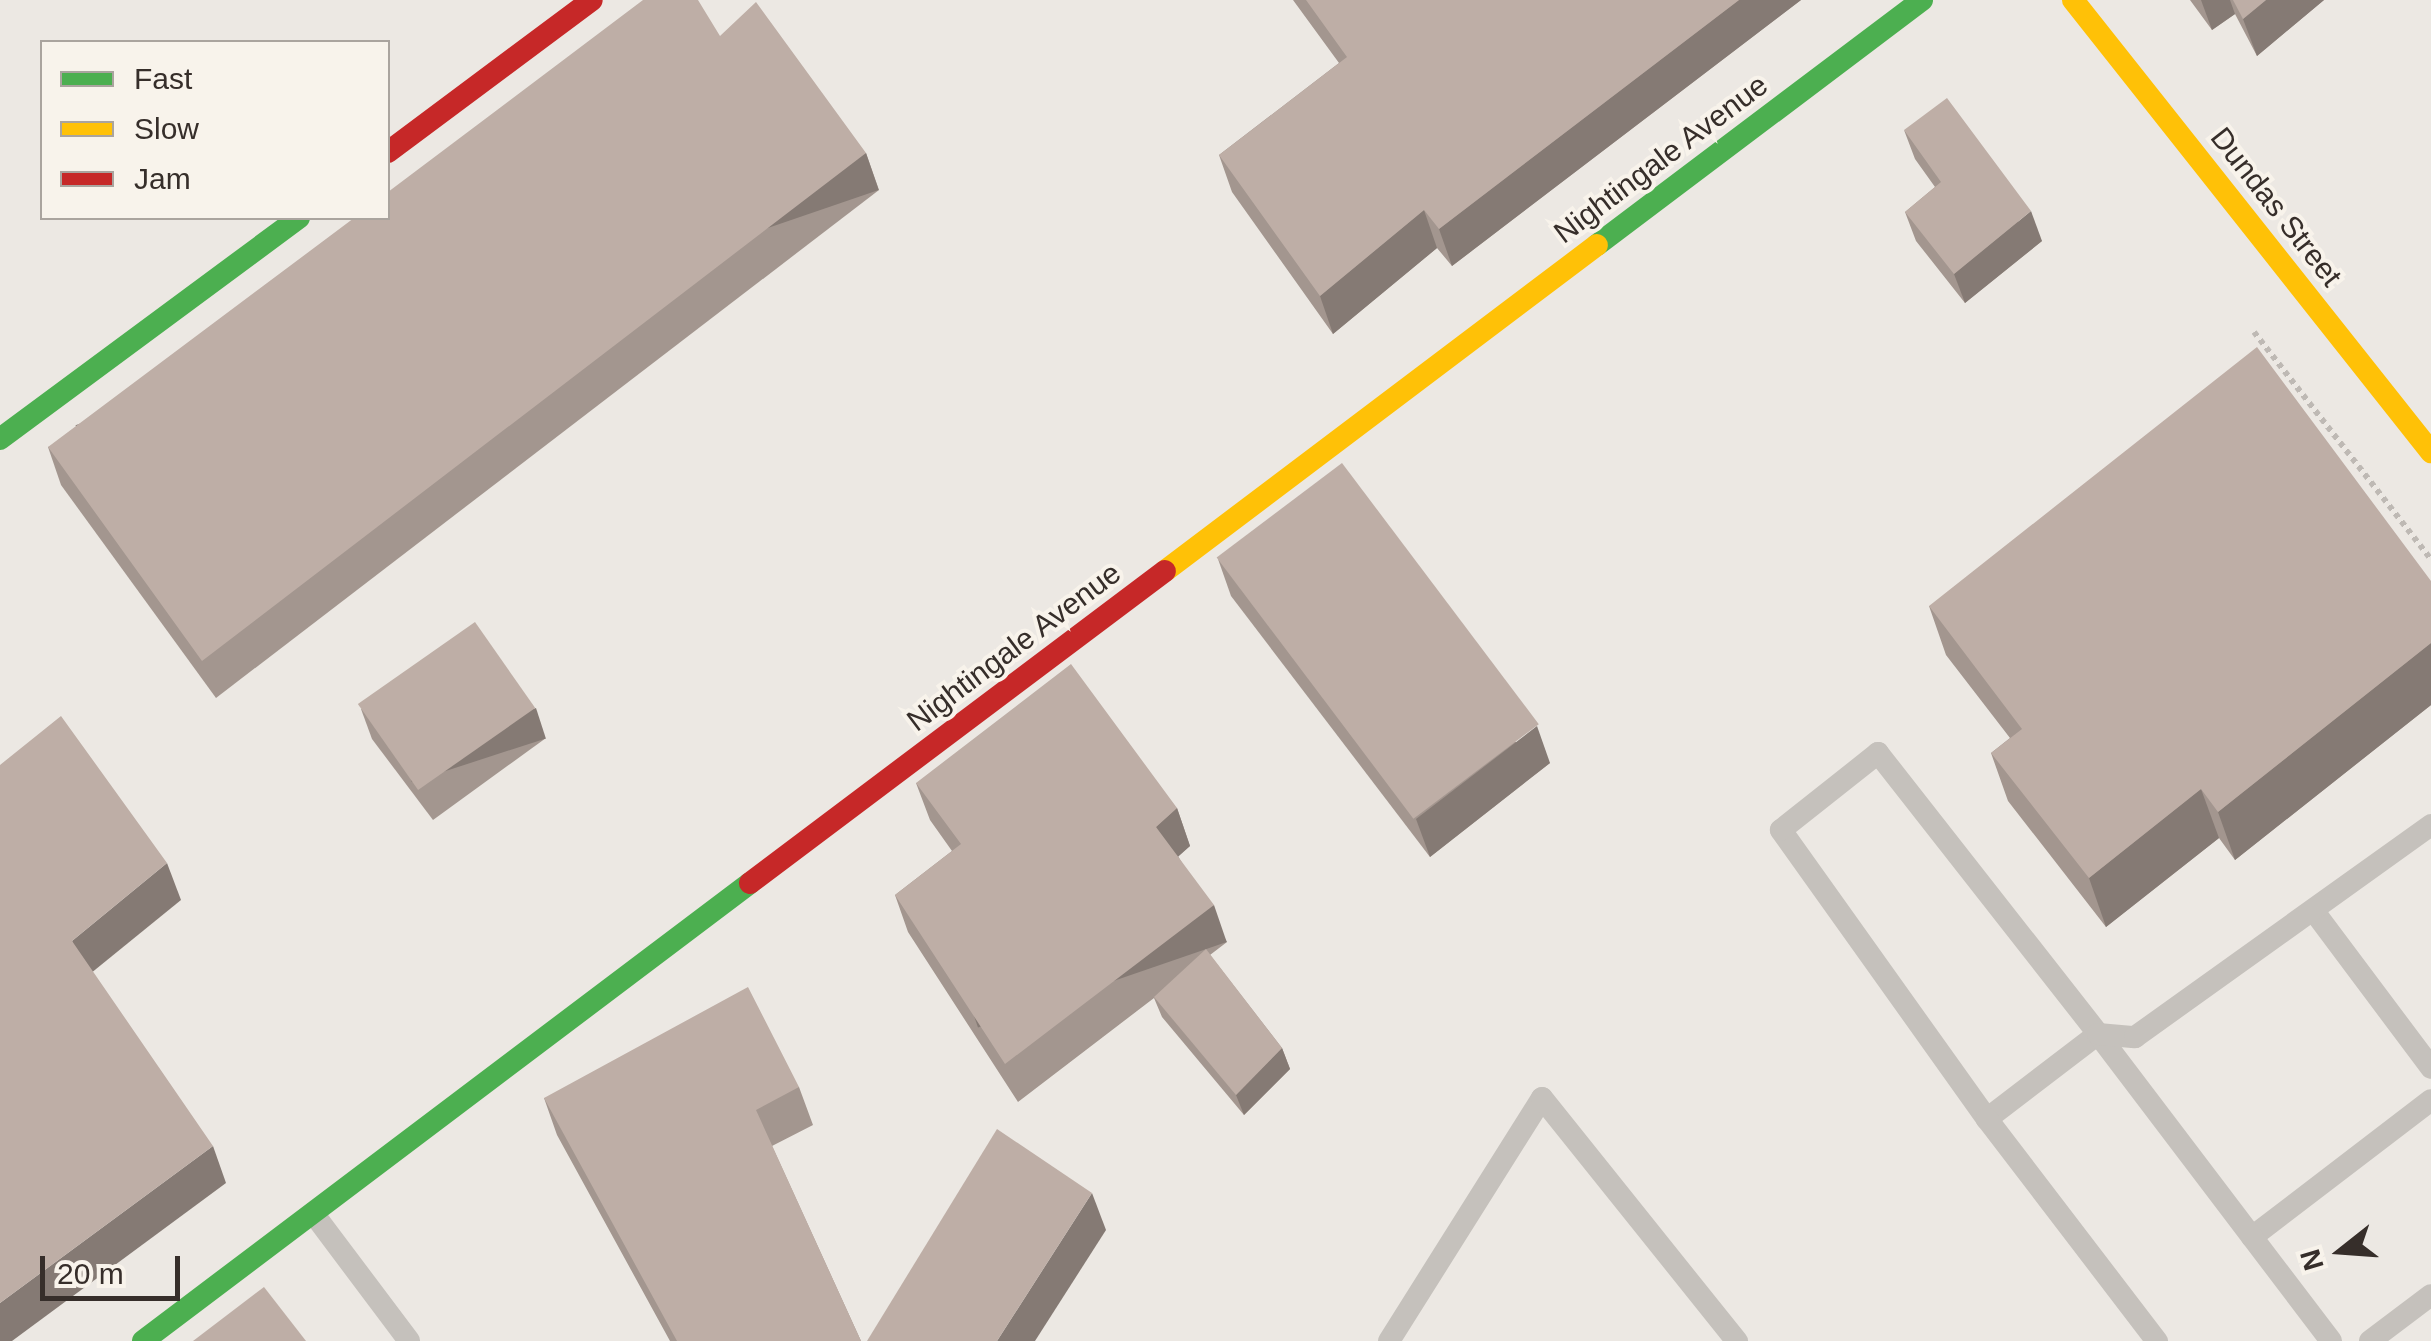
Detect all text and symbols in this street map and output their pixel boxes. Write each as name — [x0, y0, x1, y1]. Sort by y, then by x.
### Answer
legend — [40, 40, 390, 220]
text: Fast — [134, 62, 192, 95]
street label: Nightingale Avenue — [1546, 66, 1776, 252]
text: Slow — [134, 112, 199, 145]
street label: Dundas Street — [2203, 120, 2349, 294]
text: Jam — [134, 162, 191, 195]
street label: Nightingale Avenue — [899, 554, 1129, 740]
north arrow — [2291, 1201, 2391, 1301]
scale bar — [45, 1236, 185, 1298]
text: N — [2294, 1246, 2330, 1274]
text: 20 m — [57, 1257, 124, 1290]

